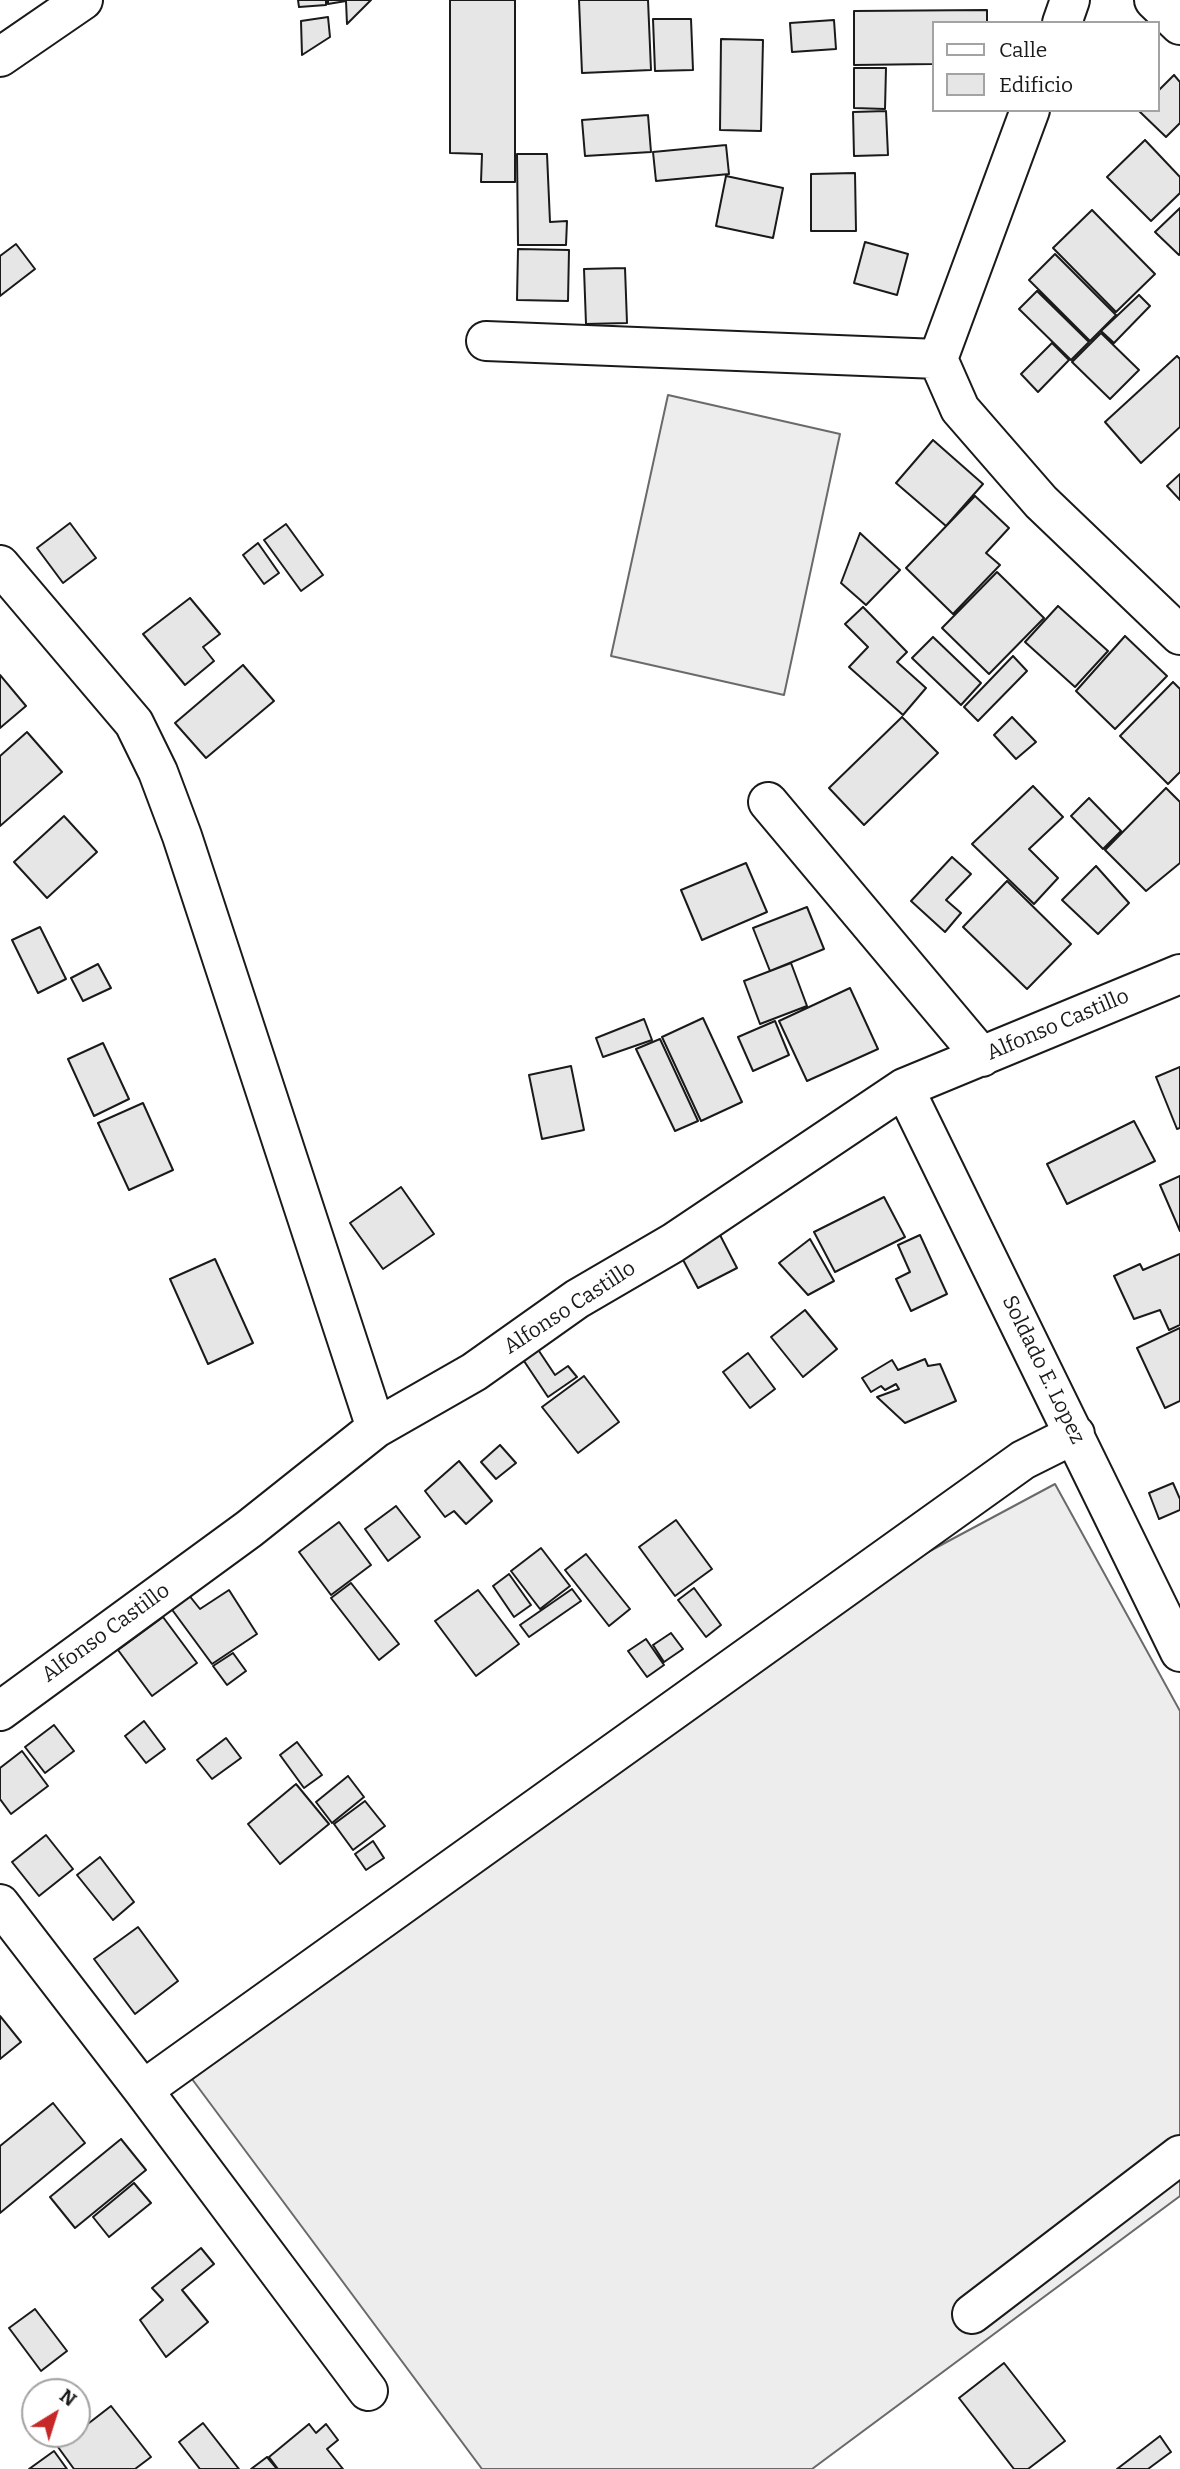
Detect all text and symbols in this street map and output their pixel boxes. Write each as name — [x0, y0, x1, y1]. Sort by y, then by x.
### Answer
legend — [932, 21, 1159, 112]
text: Calle — [999, 37, 1047, 63]
text: Edificio — [999, 72, 1073, 98]
street label: Alfonso Castillo — [983, 984, 1133, 1066]
street label: Alfonso Castillo — [499, 1256, 641, 1360]
street label: Soldado E. Lopez — [996, 1292, 1090, 1448]
street label: Alfonso Castillo — [37, 1578, 175, 1688]
north arrow — [21, 2378, 91, 2448]
text: N — [55, 2384, 81, 2411]

